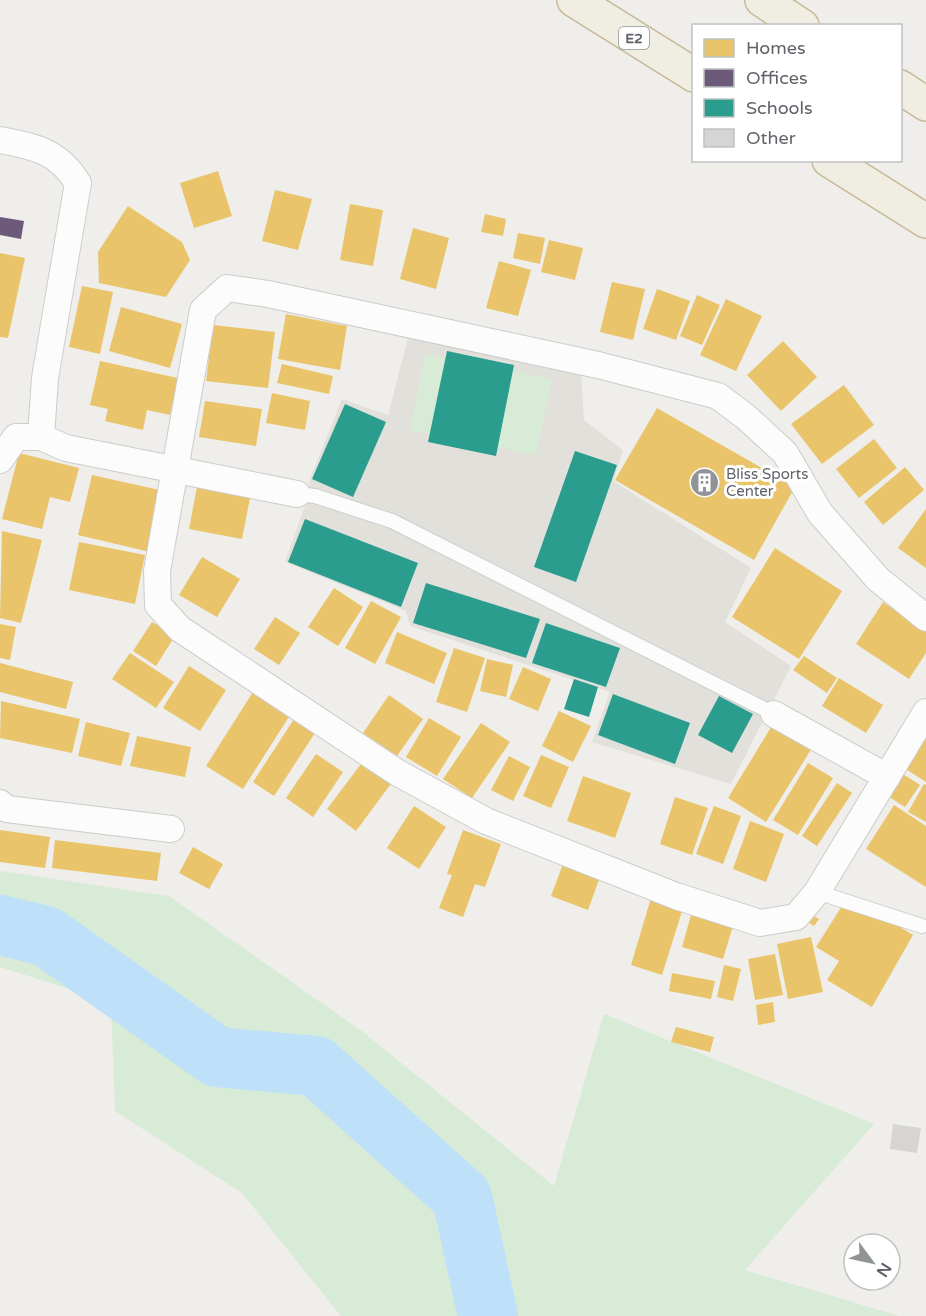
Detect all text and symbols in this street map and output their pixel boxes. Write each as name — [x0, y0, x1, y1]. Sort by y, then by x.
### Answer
legend — [692, 24, 902, 162]
road number: E2 — [619, 27, 649, 49]
text: Homes — [746, 37, 806, 59]
text: Offices — [746, 67, 808, 89]
text: Schools — [746, 97, 813, 119]
text: Other — [746, 127, 796, 149]
place label: Bliss Sports Center — [726, 465, 808, 500]
building icon: Bliss Sports Center — [689, 467, 721, 499]
north arrow — [842, 1232, 902, 1292]
text: N — [872, 1259, 896, 1280]

